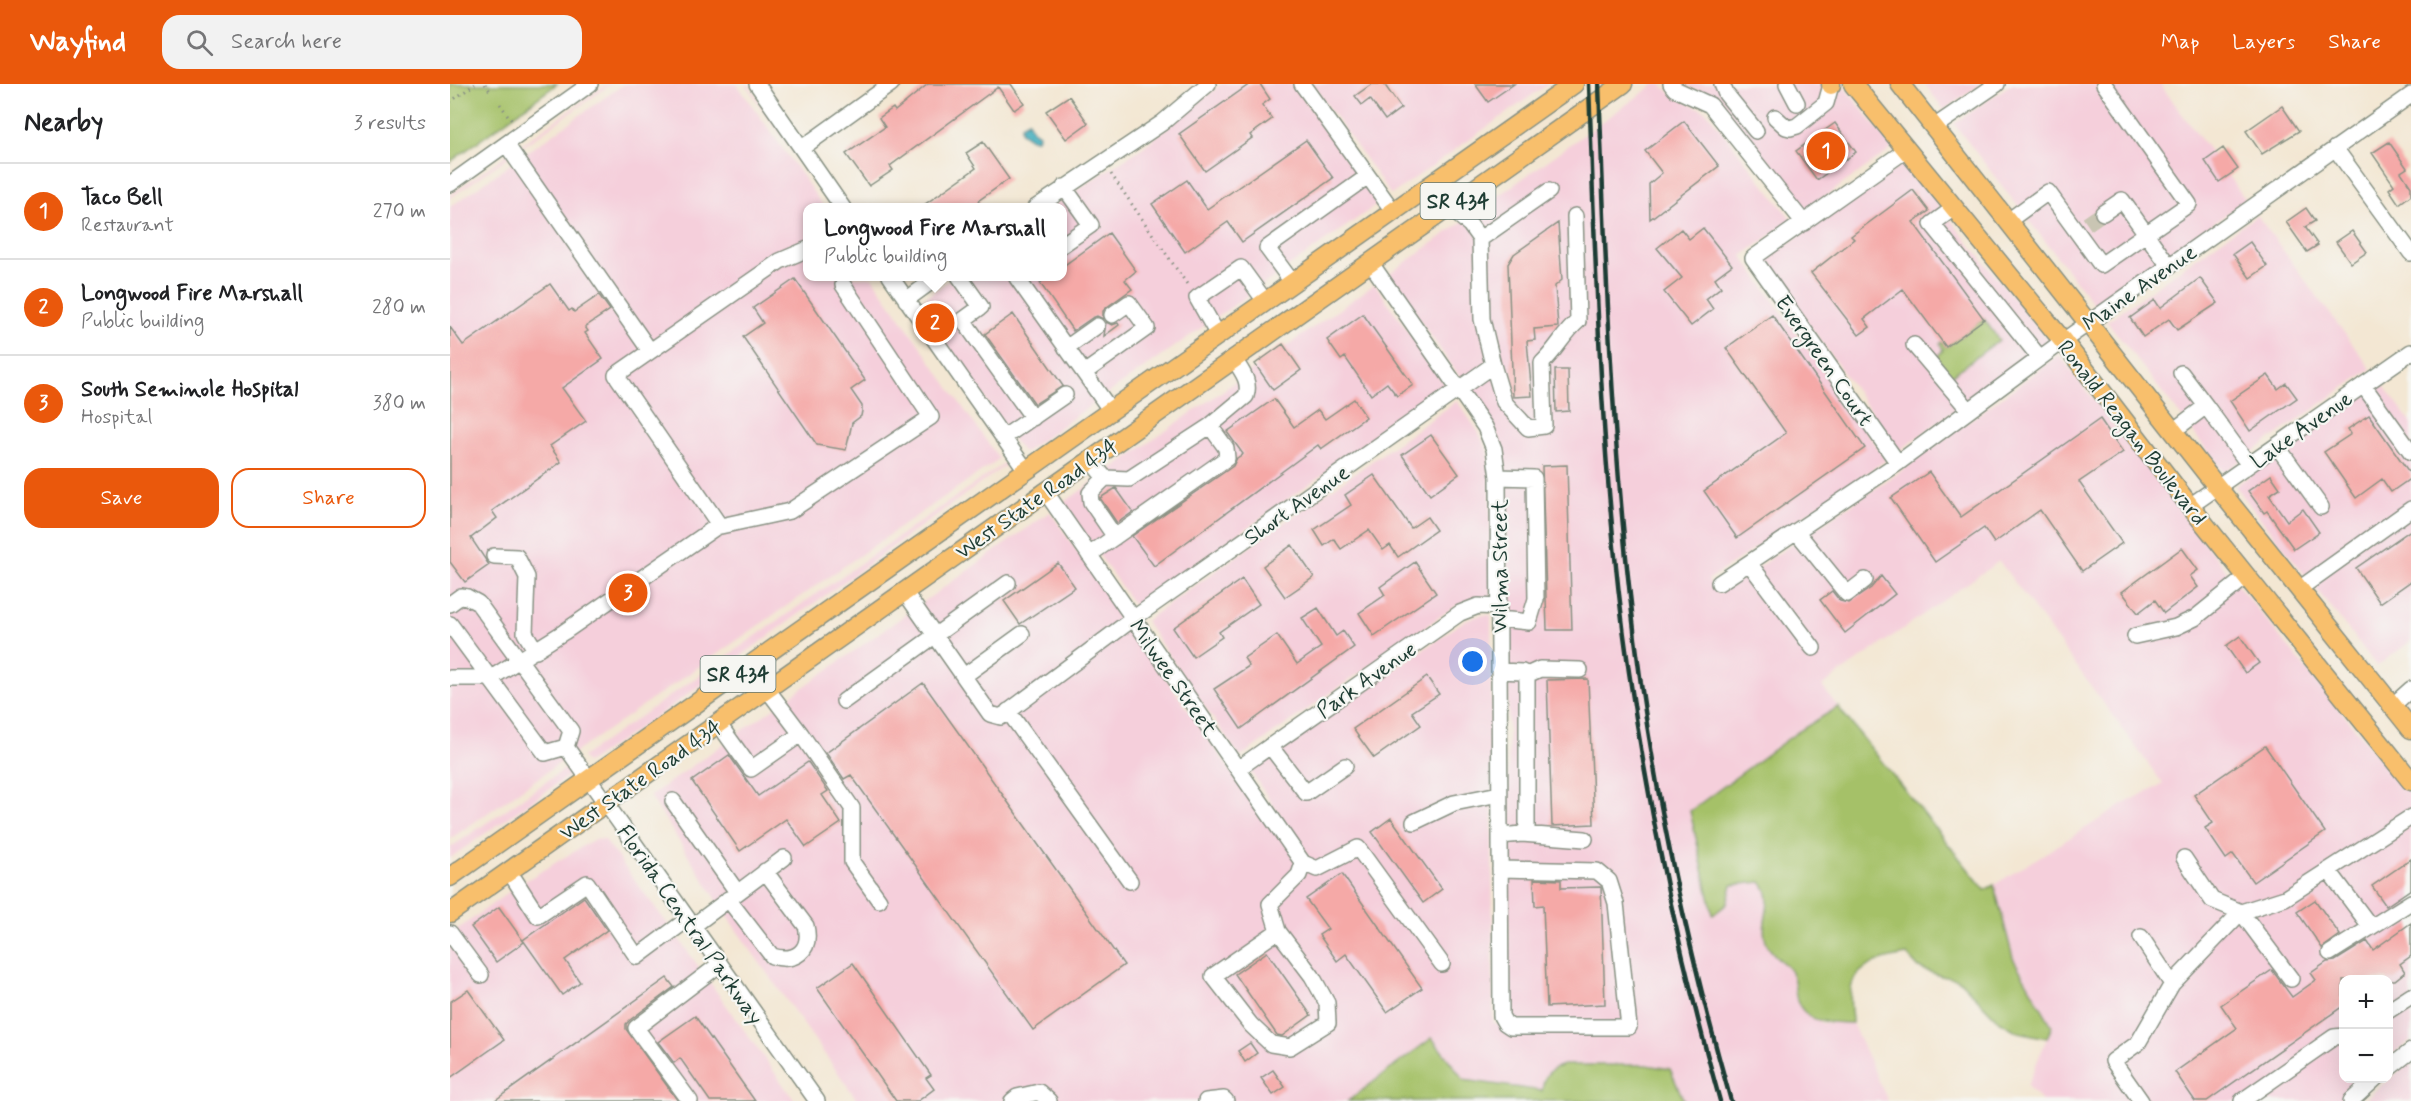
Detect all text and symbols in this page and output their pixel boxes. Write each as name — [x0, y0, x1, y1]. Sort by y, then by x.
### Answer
search box — [162, 15, 582, 69]
text: Wayfind — [30, 24, 126, 61]
icon: search — [183, 26, 216, 59]
text: Search here — [231, 28, 342, 56]
text: Map — [2161, 28, 2199, 56]
text: Layers — [2232, 28, 2295, 56]
text: Share — [2328, 28, 2381, 56]
text: Nearby — [24, 106, 103, 140]
text: 3 results — [354, 110, 426, 137]
pin: 1 — [1806, 128, 1846, 174]
road number: SR 434 — [1420, 183, 1496, 219]
text: Taco Bell — [81, 184, 163, 212]
text: 1 — [39, 198, 48, 225]
text: 270 m — [373, 198, 426, 225]
popup — [803, 203, 1067, 281]
text: Restaurant — [81, 212, 174, 239]
text: Longwood Fire Marshall — [824, 215, 1046, 243]
street label: Maine Avenue — [2078, 239, 2203, 338]
text: Public building — [824, 243, 947, 270]
text: Longwood Fire Marshall — [81, 280, 303, 308]
street label: Evergreen Court — [1765, 290, 1879, 434]
text: 2 — [39, 294, 48, 321]
text: 280 m — [372, 294, 426, 321]
pin: 2 — [916, 300, 954, 346]
text: Public building — [81, 308, 204, 335]
street label: Ronald Reagan Boulevard — [2048, 335, 2213, 533]
text: South Seminole Hospital — [81, 376, 298, 404]
street label: Lake Avenue — [2246, 385, 2359, 476]
text: 3 — [39, 390, 48, 417]
text: 380 m — [373, 390, 426, 417]
text: Hospital — [81, 404, 152, 431]
street label: West State Road 434 — [950, 433, 1124, 566]
street label: Short Avenue — [1239, 459, 1355, 552]
button: Save — [24, 468, 219, 528]
button: Share — [231, 468, 426, 528]
street label: Wilma Street — [1487, 499, 1515, 633]
pin: 3 — [608, 570, 648, 616]
street label: Milwee Street — [1122, 614, 1223, 742]
street label: Park Avenue — [1312, 636, 1423, 725]
your location — [1458, 647, 1487, 676]
road number: SR 434 — [700, 656, 776, 692]
street label: West State Road 434 — [554, 714, 728, 847]
street label: Florida Central Parkway — [610, 820, 769, 1031]
map controls — [2339, 975, 2393, 1083]
button: + — [2339, 975, 2393, 1029]
button: − — [2339, 1029, 2393, 1083]

